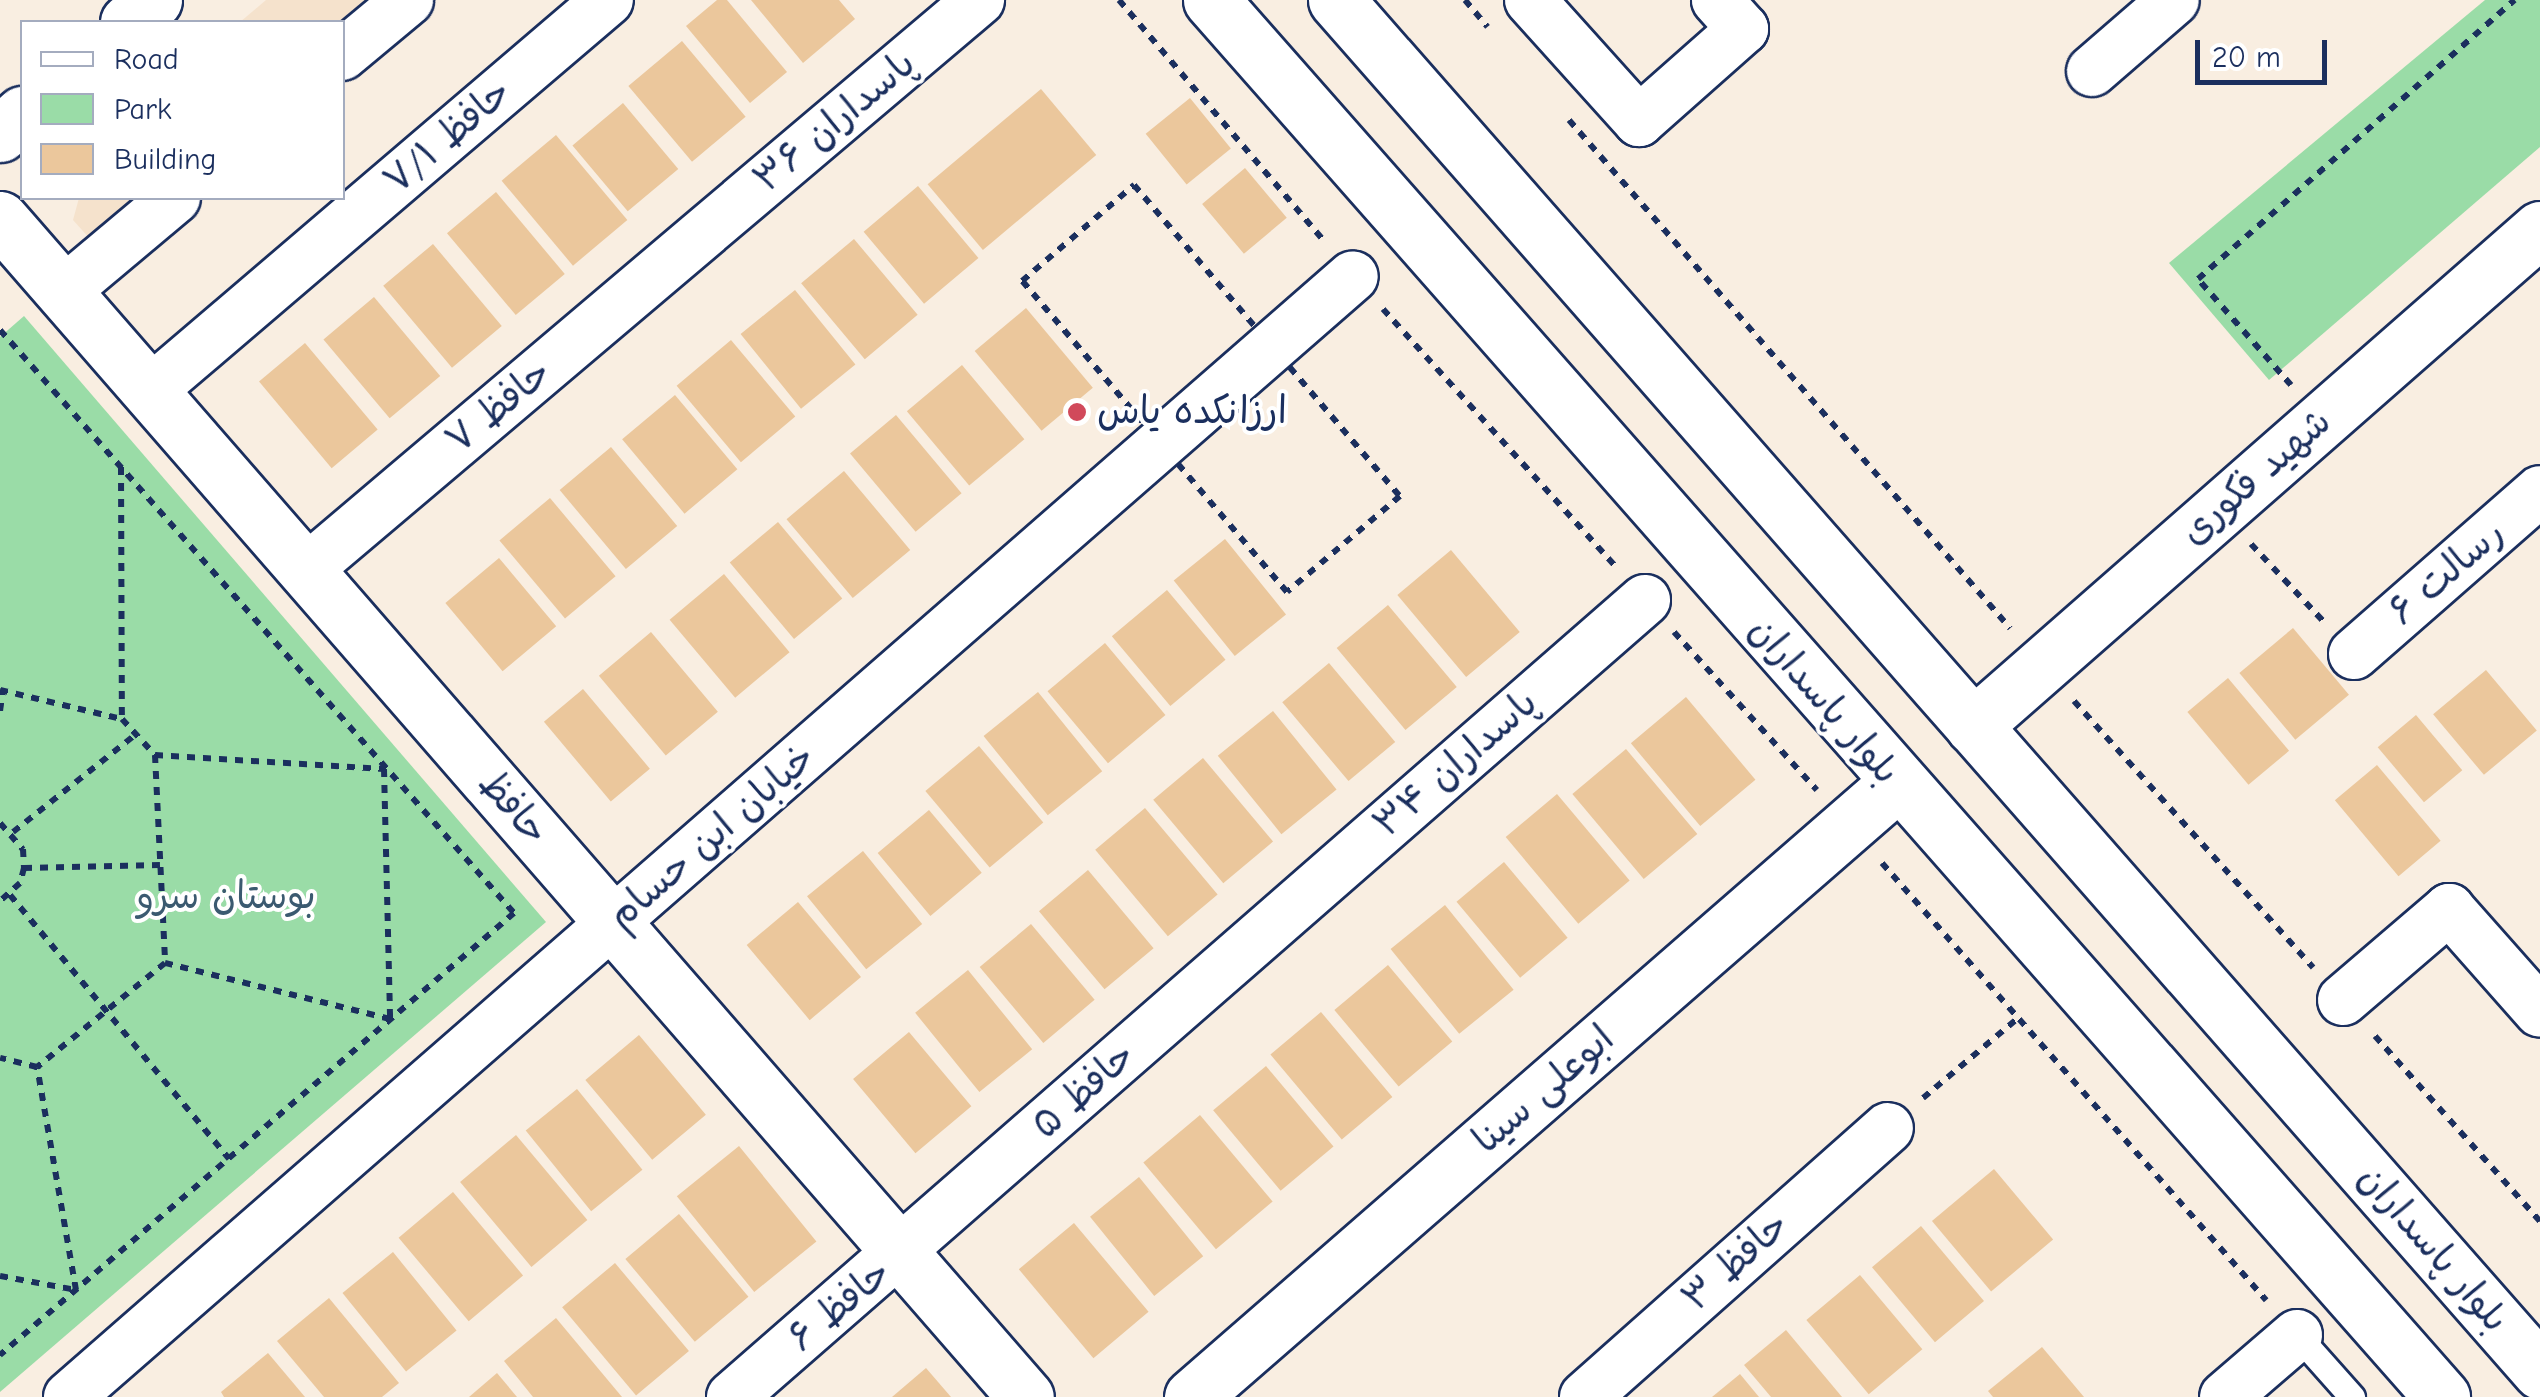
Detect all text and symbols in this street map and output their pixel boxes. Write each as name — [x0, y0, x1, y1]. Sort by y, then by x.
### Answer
legend — [20, 20, 345, 200]
scale bar — [2200, 20, 2332, 82]
text: 20 m — [2212, 40, 2281, 75]
street label: پاسداران ۳۶ — [745, 41, 925, 203]
text: Road — [114, 42, 179, 77]
street label: حافظ ۷/۱ — [375, 69, 521, 205]
text: Park — [114, 92, 171, 127]
text: Building — [114, 142, 217, 177]
street label: حافظ ۷ — [437, 350, 561, 464]
place label: ارزانکده یاس — [1097, 389, 1287, 435]
street label: شهید فکوری — [2171, 399, 2341, 555]
marker: ارزانکده یاس — [1066, 401, 1088, 423]
street label: رسالت ۶ — [2380, 511, 2514, 635]
street label: بلوار پاسداران — [1739, 608, 1909, 794]
street label: پاسداران ۳۴ — [1365, 680, 1547, 848]
street label: خیابان ابن حسام — [599, 735, 825, 939]
street label: حافظ — [468, 762, 558, 854]
park label: بوستان سرو — [136, 874, 316, 920]
street label: ابوعلی سینا — [1464, 1016, 1624, 1164]
street label: حافظ ۵ — [1023, 1033, 1145, 1149]
street label: بلوار پاسداران — [2348, 1156, 2518, 1342]
street label: حافظ ۳ — [1673, 1202, 1799, 1322]
street label: حافظ ۶ — [780, 1250, 900, 1362]

